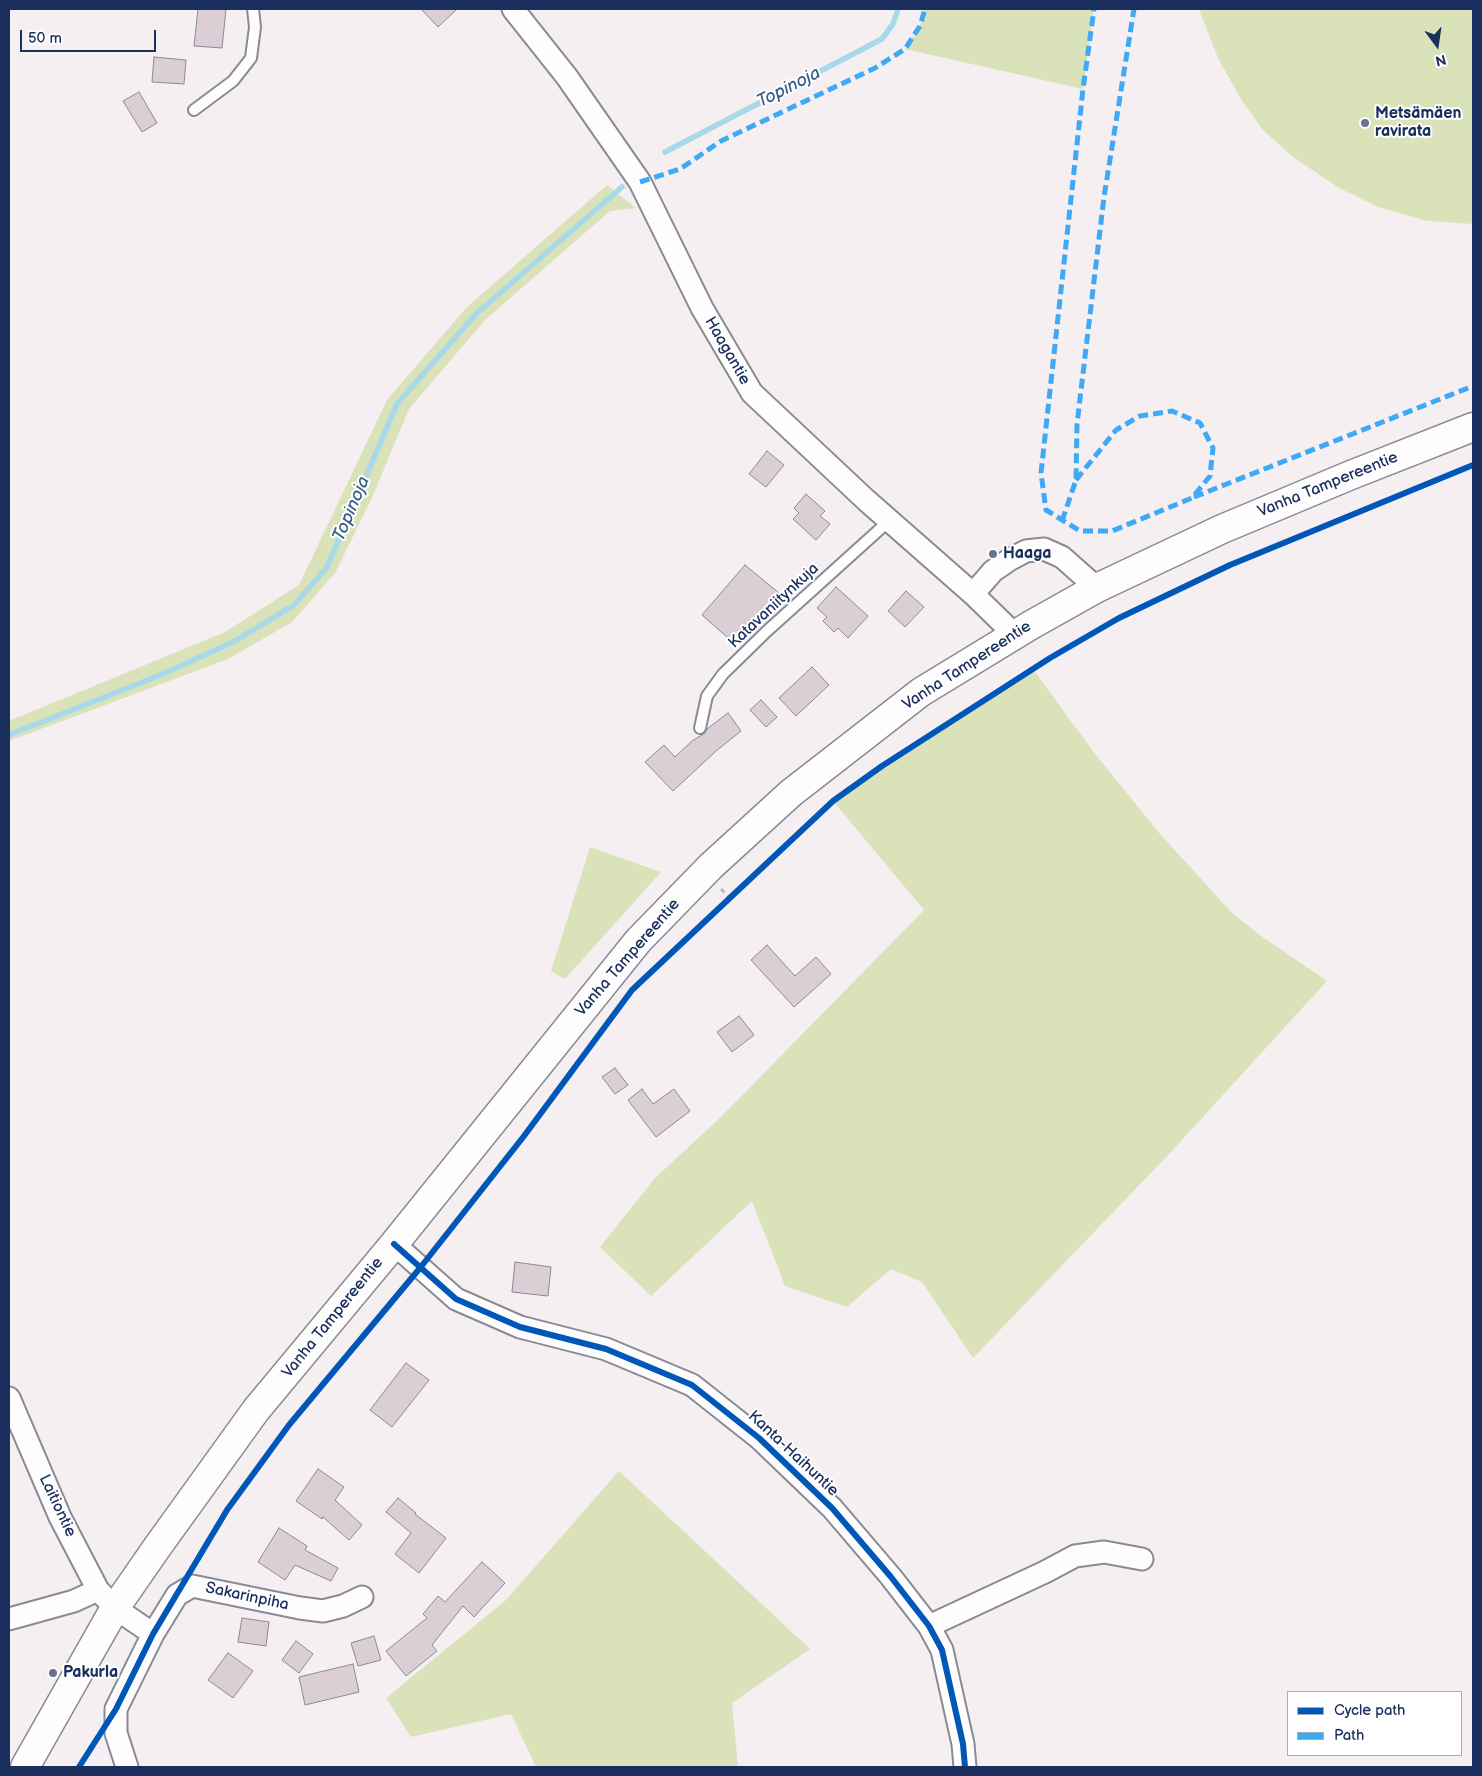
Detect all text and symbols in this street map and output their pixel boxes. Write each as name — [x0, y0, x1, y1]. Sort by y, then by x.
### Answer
scale bar — [22, 20, 159, 52]
north arrow — [1412, 20, 1462, 70]
text: 50 m — [28, 29, 62, 48]
text: N — [1434, 51, 1448, 70]
water label: Topinoja — [754, 63, 824, 113]
place label: Metsämäen ravirata — [1375, 104, 1461, 142]
marker: Metsämäen ravirata — [1359, 117, 1371, 129]
street label: Haagantie — [700, 314, 754, 388]
street label: Vanha Tampereentie — [1255, 448, 1401, 522]
water label: Topinoja — [329, 473, 375, 545]
place label: Haaga — [1003, 544, 1051, 564]
marker: Haaga — [987, 548, 999, 560]
street label: Katavaniitynkuja — [725, 559, 823, 653]
street label: Vanha Tampereentie — [899, 617, 1035, 715]
street label: Vanha Tampereentie — [572, 895, 684, 1021]
street label: Vanha Tampereentie — [278, 1254, 388, 1382]
street label: Kanta-Haihuntie — [744, 1407, 842, 1501]
street label: Laitiontie — [34, 1472, 80, 1540]
street label: Sakarinpiha — [204, 1579, 290, 1615]
place label: Pakurla — [63, 1663, 118, 1683]
marker: Pakurla — [47, 1667, 59, 1679]
legend — [1287, 1691, 1462, 1756]
text: Cycle path — [1334, 1701, 1405, 1720]
text: Path — [1334, 1726, 1364, 1745]

